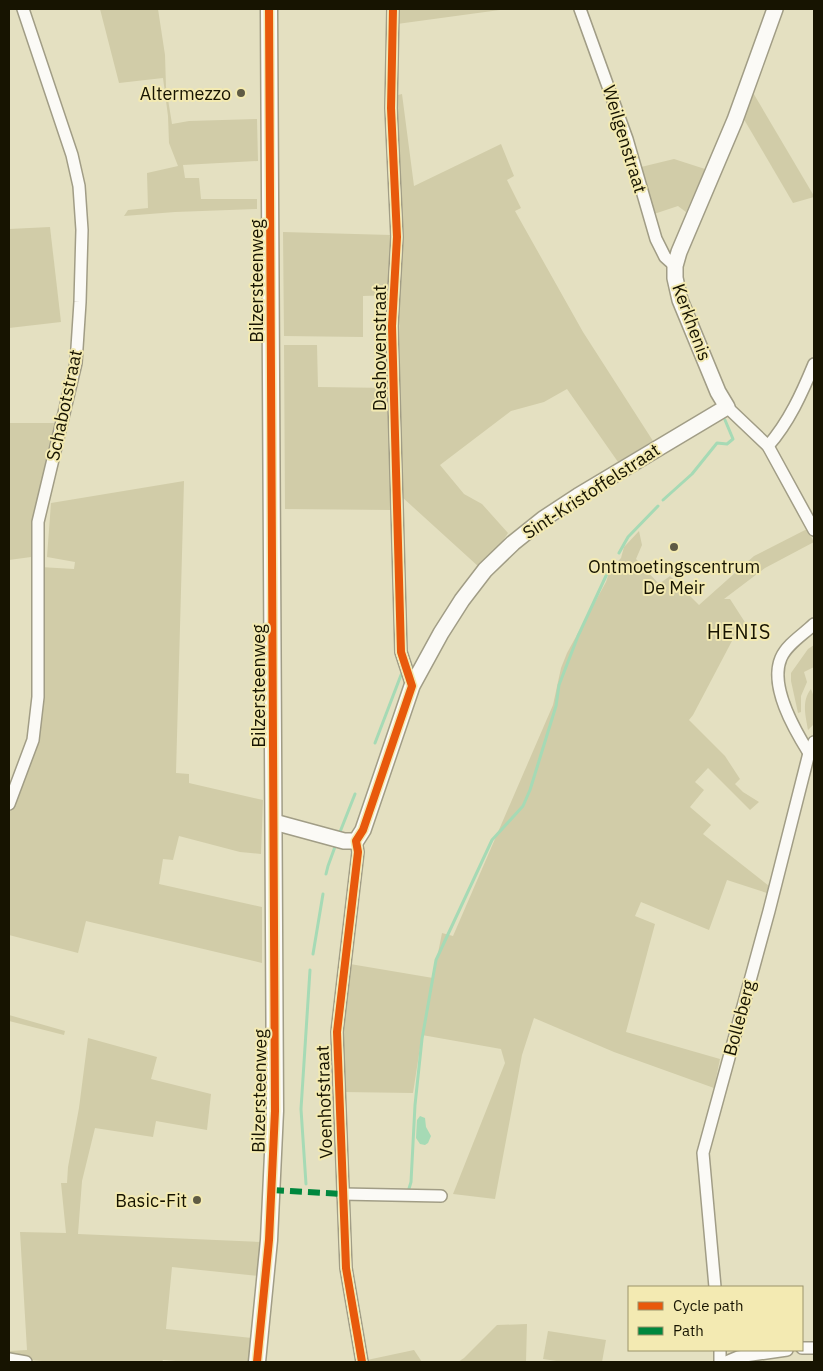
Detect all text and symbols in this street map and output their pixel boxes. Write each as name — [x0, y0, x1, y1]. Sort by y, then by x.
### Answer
place label: Altermezzo — [140, 82, 231, 105]
street label: Weilgenstraat — [598, 82, 652, 196]
marker: Altermezzo — [235, 87, 247, 99]
street label: Bilzersteenweg — [245, 219, 268, 343]
street label: Kerkhenis — [667, 280, 717, 364]
street label: Dashovenstraat — [368, 285, 391, 411]
street label: Schabotstraat — [41, 347, 87, 463]
street label: Sint-Kristoffelstraat — [518, 438, 664, 544]
marker: Ontmoetingscentrum De Meir — [668, 541, 680, 553]
place label: Ontmoetingscentrum De Meir — [588, 555, 760, 599]
district label: HENIS — [707, 618, 771, 645]
street label: Bilzersteenweg — [247, 624, 270, 748]
street label: Bolleberg — [718, 977, 760, 1058]
street label: Bilzersteenweg — [246, 1028, 272, 1153]
street label: Voenhofstraat — [311, 1045, 337, 1159]
place label: Basic-Fit — [115, 1189, 187, 1212]
marker: Basic-Fit — [191, 1194, 203, 1206]
legend — [628, 1286, 803, 1351]
text: Cycle path — [673, 1296, 744, 1315]
text: Path — [673, 1321, 704, 1340]

